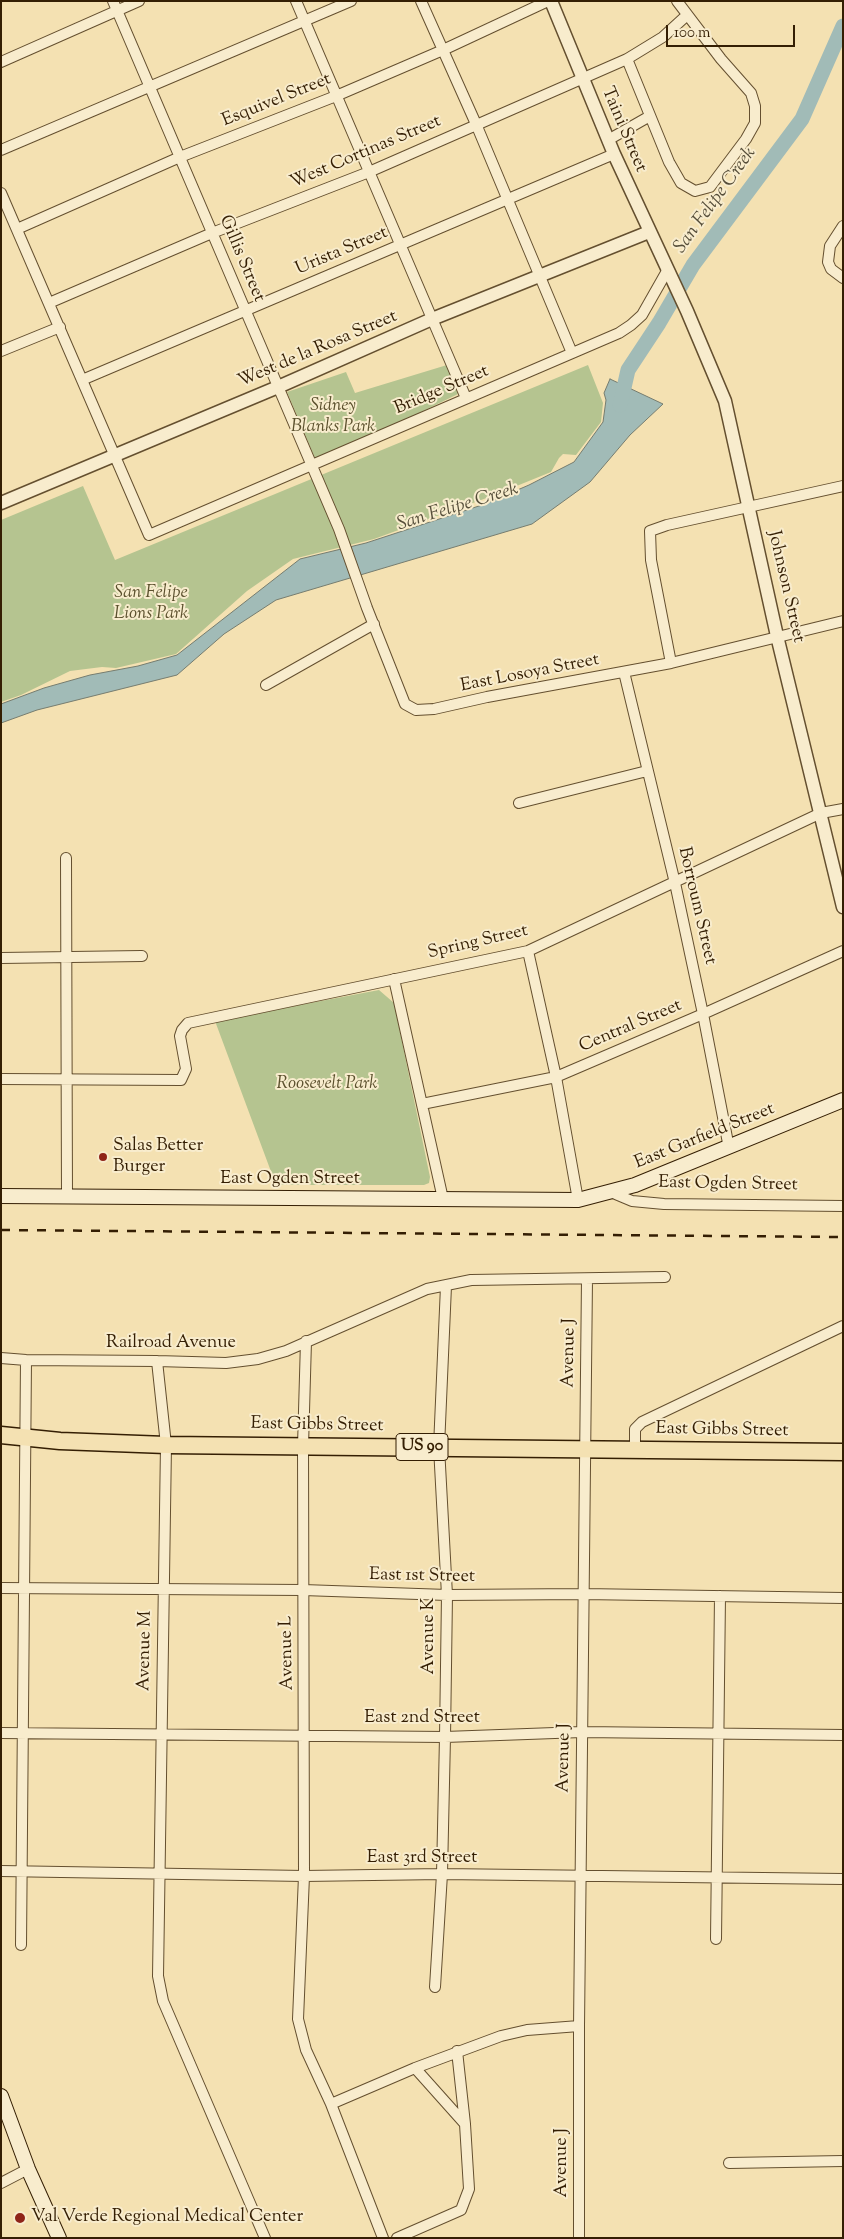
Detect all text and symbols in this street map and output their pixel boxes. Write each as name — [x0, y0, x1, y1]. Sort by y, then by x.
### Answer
scale bar — [669, 15, 798, 47]
text: 100 m — [674, 23, 710, 44]
street label: Esquivel Street — [219, 69, 335, 133]
street label: Taini Street — [595, 84, 651, 176]
street label: West Cortinas Street — [287, 111, 445, 195]
water label: San Felipe Creek — [670, 144, 762, 258]
street label: Gillis Street — [213, 212, 269, 306]
street label: Urista Street — [293, 223, 391, 281]
street label: West de la Rosa Street — [235, 307, 401, 393]
street label: Bridge Street — [392, 361, 492, 421]
park label: Sidney Blanks Park — [291, 396, 375, 438]
water label: San Felipe Creek — [395, 479, 521, 537]
street label: Johnson Street — [762, 529, 808, 645]
park label: San Felipe Lions Park — [114, 583, 188, 626]
street label: East Losoya Street — [459, 650, 601, 698]
street label: Borroum Street — [672, 845, 720, 967]
street label: Spring Street — [426, 921, 530, 965]
street label: Central Street — [576, 996, 686, 1058]
park label: Roosevelt Park — [277, 1074, 377, 1096]
street label: East Garfield Street — [632, 1099, 778, 1175]
place label: Salas Better Burger — [113, 1136, 203, 1178]
marker: Salas Better Burger — [97, 1151, 109, 1163]
street label: East Ogden Street — [220, 1169, 360, 1191]
street label: East Ogden Street — [658, 1173, 798, 1197]
street label: Avenue J — [559, 1318, 581, 1388]
street label: Railroad Avenue — [106, 1333, 236, 1355]
street label: East Gibbs Street — [250, 1414, 384, 1438]
street label: East Gibbs Street — [655, 1419, 789, 1443]
road number: US 90 — [396, 1434, 448, 1460]
street label: East 1st Street — [369, 1565, 475, 1589]
street label: Avenue K — [419, 1597, 441, 1675]
street label: Avenue M — [134, 1611, 158, 1691]
street label: Avenue L — [277, 1615, 299, 1691]
street label: East 2nd Street — [364, 1708, 480, 1730]
street label: Avenue J — [554, 1723, 576, 1793]
street label: East 3rd Street — [367, 1848, 477, 1870]
street label: Avenue J — [552, 2128, 574, 2198]
place label: Val Verde Regional Medical Center — [31, 2207, 303, 2229]
marker: Val Verde Regional Medical Center — [13, 2211, 27, 2225]

